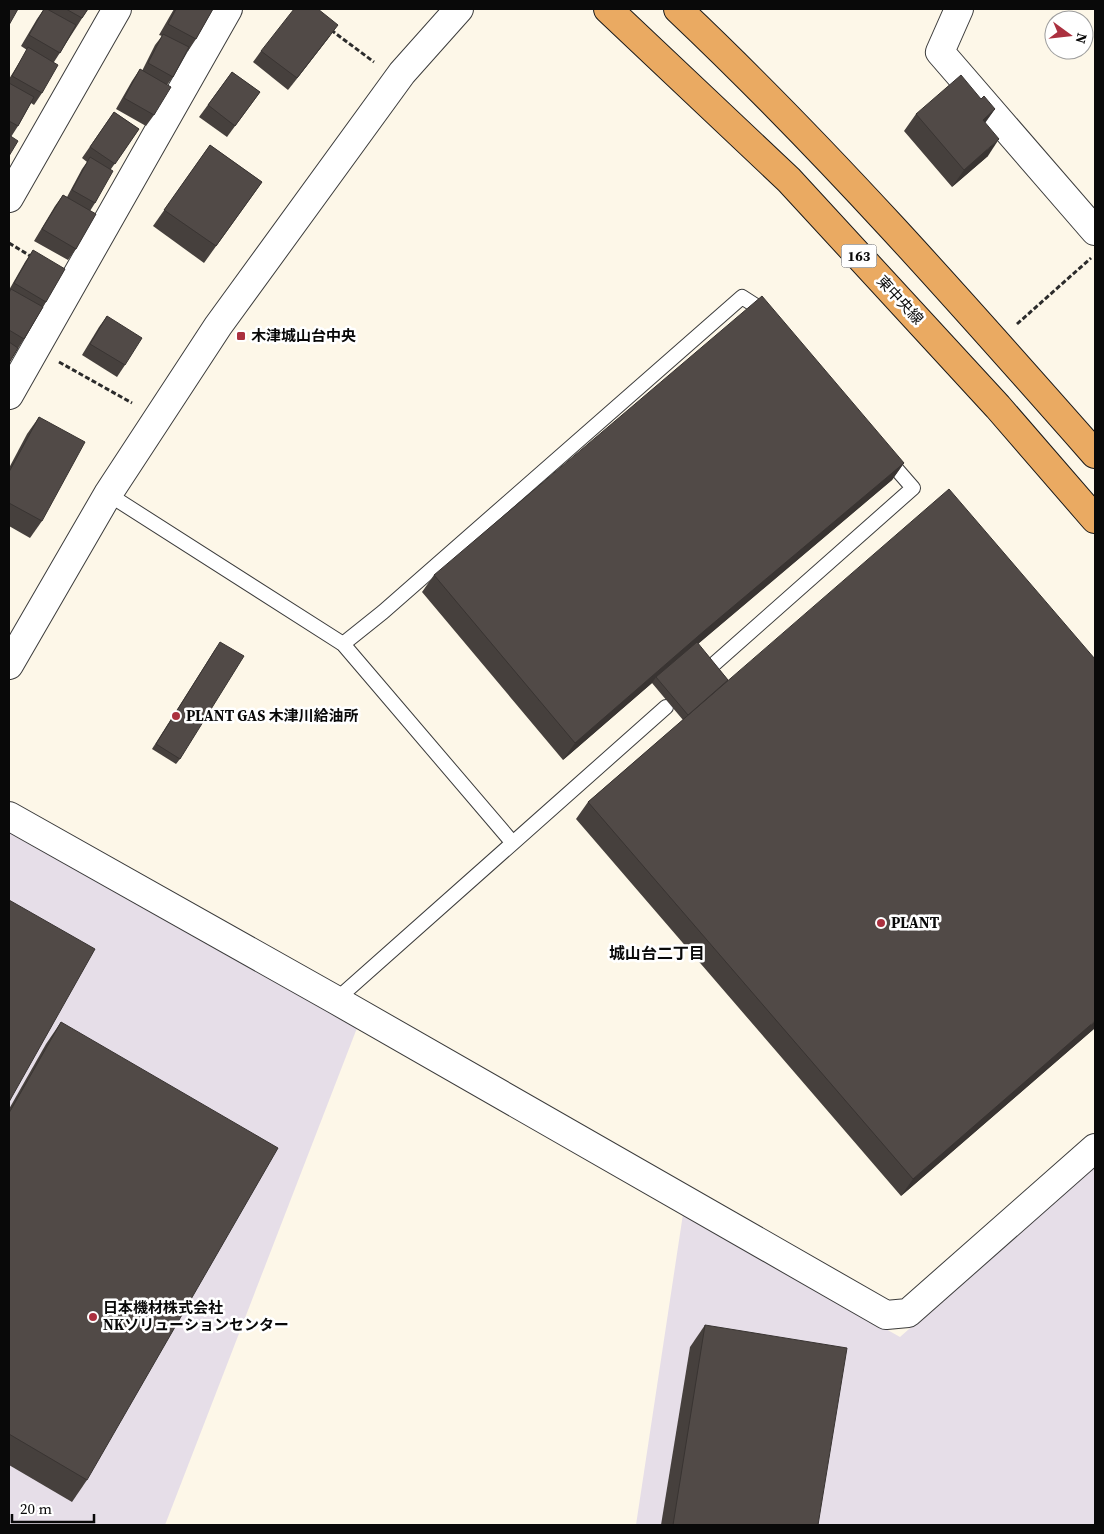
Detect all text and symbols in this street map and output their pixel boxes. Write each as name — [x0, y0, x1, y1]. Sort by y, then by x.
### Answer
north arrow — [1044, 10, 1094, 60]
text: N — [1071, 31, 1093, 46]
road number: 163 — [842, 245, 876, 268]
street label: 東中央線 — [872, 271, 929, 329]
place label: 木津城山台中央 — [251, 325, 356, 346]
marker: 木津城山台中央 — [235, 330, 247, 342]
place label: PLANT GAS 木津川給油所 — [186, 705, 358, 726]
marker: PLANT GAS 木津川給油所 — [170, 710, 182, 722]
place label: PLANT — [891, 912, 940, 933]
marker: PLANT — [875, 917, 887, 929]
district label: 城山台二丁目 — [609, 942, 705, 964]
place label: 日本機材株式会社 NKソリューションセンター — [103, 1297, 289, 1335]
marker: 日本機材株式会社 NKソリューションセンター — [87, 1311, 99, 1323]
scale bar — [12, 1492, 95, 1524]
text: 20 m — [20, 1498, 52, 1519]

